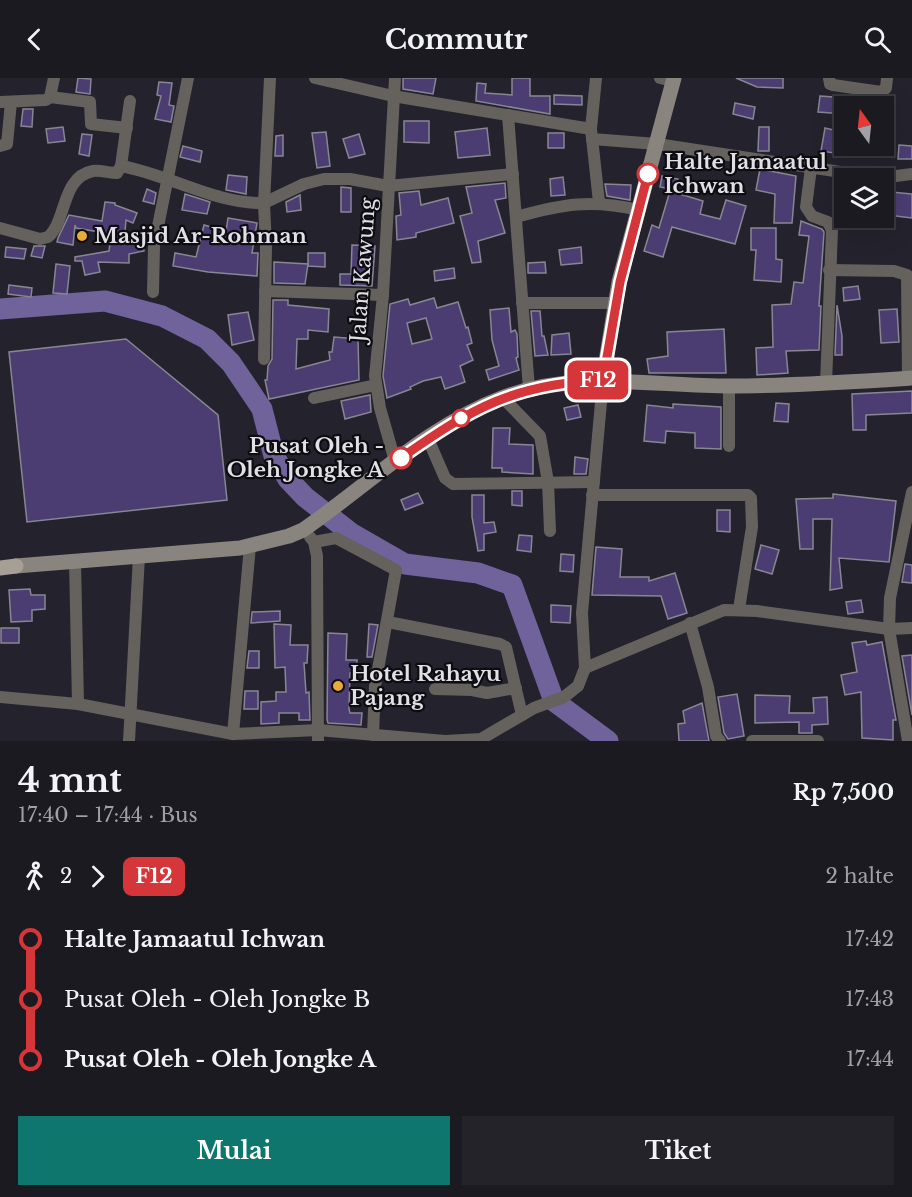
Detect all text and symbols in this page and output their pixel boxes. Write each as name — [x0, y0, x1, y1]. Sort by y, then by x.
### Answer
icon: back — [18, 23, 51, 56]
text: Commutr — [385, 23, 527, 56]
icon: search — [861, 23, 894, 56]
north arrow — [834, 96, 894, 156]
map controls — [834, 96, 894, 228]
place label: Halte Jamaatul Ichwan — [664, 149, 828, 199]
marker: Halte Jamaatul Ichwan — [637, 163, 659, 185]
button: layers — [834, 168, 894, 228]
street label: Jalan Kawung — [345, 196, 381, 346]
place label: Masjid Ar-Rohman — [94, 223, 307, 249]
marker: Masjid Ar-Rohman — [75, 229, 89, 243]
line badge: F12 — [564, 360, 632, 400]
text: F12 — [579, 367, 617, 393]
unlabelled marker — [452, 409, 470, 427]
place label: Pusat Oleh - Oleh Jongke A — [227, 433, 385, 483]
marker: Pusat Oleh - Oleh Jongke A — [390, 447, 412, 469]
place label: Hotel Rahayu Pajang — [350, 661, 501, 711]
marker: Hotel Rahayu Pajang — [331, 679, 345, 693]
text: 4 mnt — [18, 760, 122, 801]
text: Rp 7,500 — [793, 779, 894, 806]
text: 17:40 – 17:44 · Bus — [18, 803, 198, 827]
icon: walk — [18, 860, 51, 893]
icon: forward — [81, 860, 114, 893]
text: F12 — [135, 863, 173, 889]
text: 2 — [60, 864, 72, 888]
text: 2 halte — [826, 864, 894, 888]
text: Halte Jamaatul Ichwan — [64, 926, 325, 953]
text: 17:42 — [845, 927, 894, 951]
text: Pusat Oleh - Oleh Jongke B — [64, 986, 370, 1013]
text: 17:43 — [845, 987, 894, 1011]
text: Pusat Oleh - Oleh Jongke A — [64, 1046, 376, 1073]
text: 17:44 — [846, 1047, 894, 1071]
button: Mulai — [18, 1116, 450, 1185]
button: Tiket — [462, 1116, 894, 1185]

